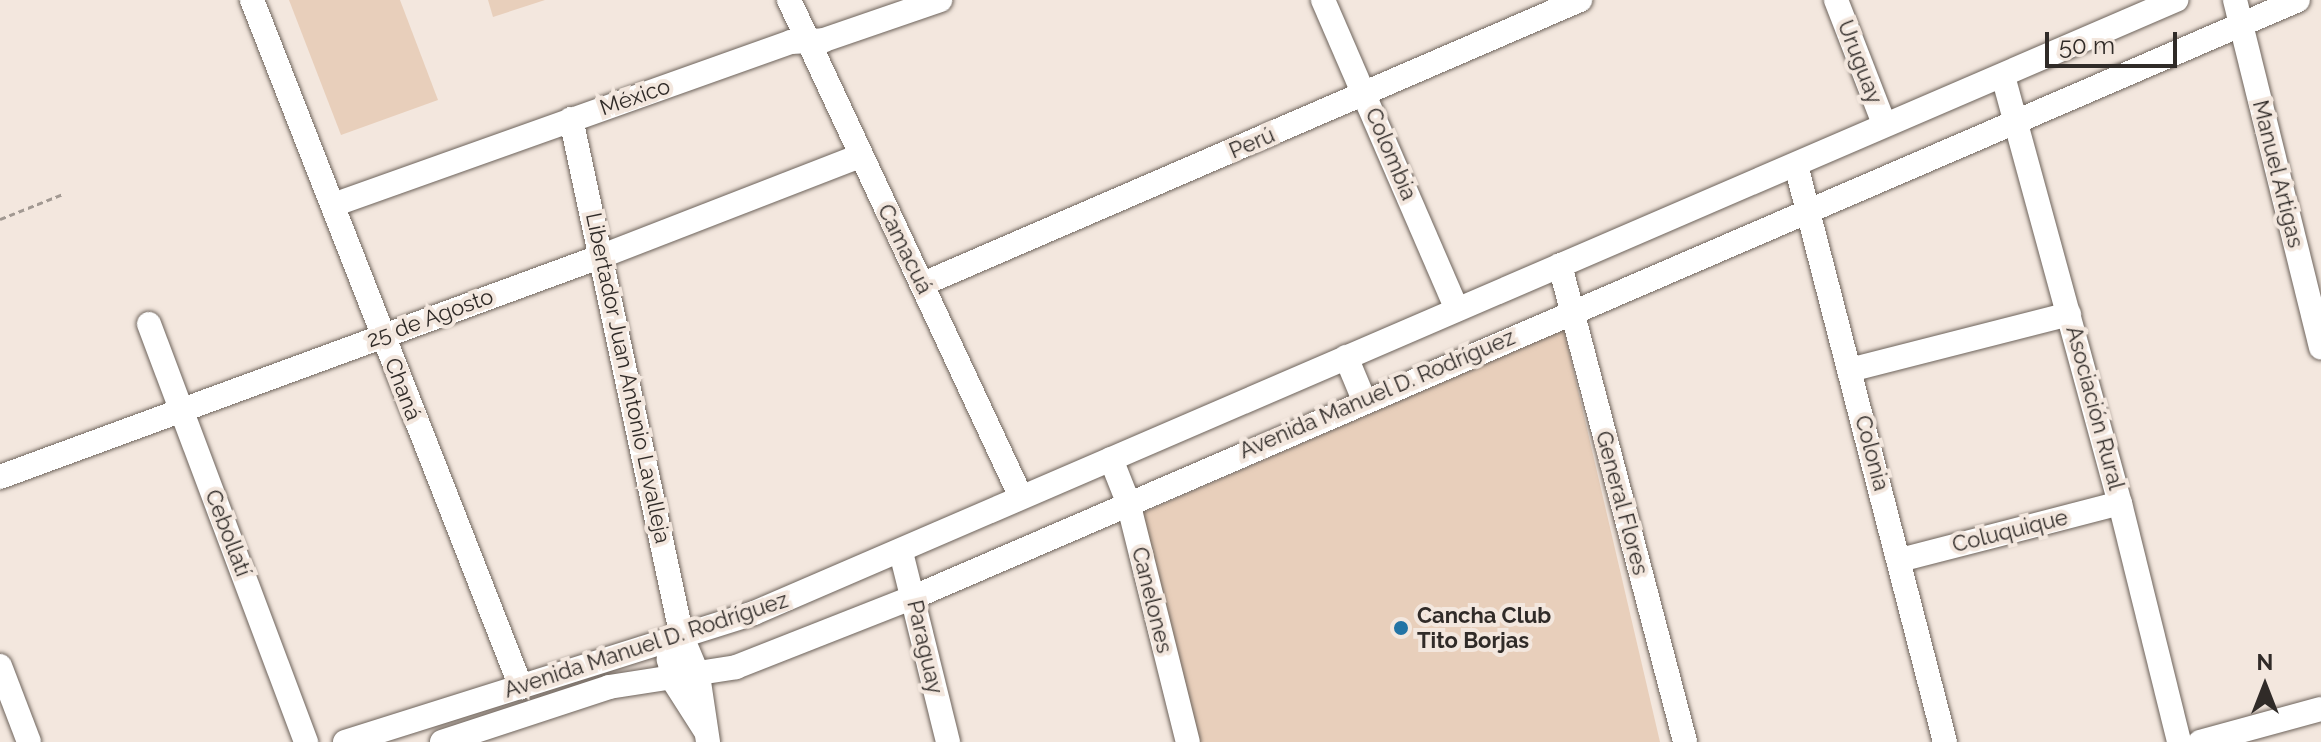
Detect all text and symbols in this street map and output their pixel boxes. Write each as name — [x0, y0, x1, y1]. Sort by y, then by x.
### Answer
street label: Uruguay — [1832, 16, 1888, 108]
scale bar — [2049, 16, 2181, 66]
text: 50 m — [2059, 31, 2115, 60]
street label: México — [596, 73, 674, 121]
street label: Manuel Artigas — [2247, 97, 2309, 251]
street label: Colombia — [1360, 104, 1422, 204]
street label: Perú — [1225, 122, 1279, 164]
street label: Camacuá — [872, 200, 938, 298]
street label: Libertador Juan Antonio Lavalleja — [580, 209, 676, 547]
street label: 25 de Agosto — [363, 283, 497, 353]
street label: Asociación Rural — [2060, 323, 2130, 493]
street label: Avenida Manuel D. Rodríguez — [1235, 324, 1519, 464]
street label: Chaná — [379, 354, 427, 424]
street label: Colonia — [1849, 412, 1895, 494]
street label: General Flores — [1590, 428, 1654, 578]
street label: Cebollatí — [199, 486, 257, 580]
street label: Coluquique — [1949, 504, 2071, 558]
street label: Canelones — [1126, 544, 1178, 656]
street label: Avenida Manuel D. Rodríguez — [500, 586, 792, 704]
street label: Paraguay — [901, 598, 949, 696]
place label: Cancha Club Tito Borjas — [1417, 602, 1551, 654]
marker: Cancha Club Tito Borjas — [1392, 619, 1410, 637]
north arrow — [2225, 646, 2305, 726]
text: N — [2257, 649, 2273, 675]

